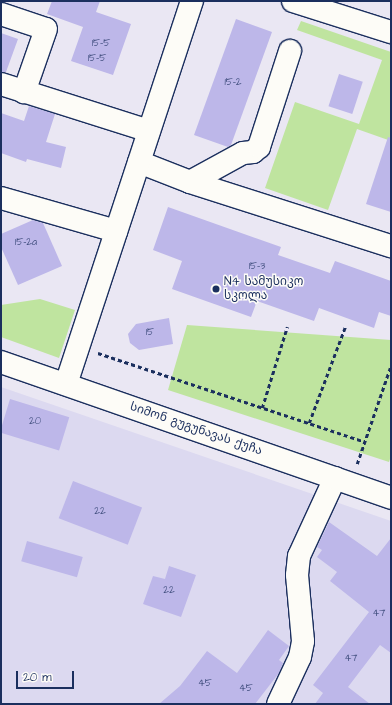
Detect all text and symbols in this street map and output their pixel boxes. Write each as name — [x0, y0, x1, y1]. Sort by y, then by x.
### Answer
house number: 15-5 — [92, 38, 110, 50]
house number: 15-5 — [88, 53, 106, 65]
house number: 15-2 — [224, 77, 242, 89]
house number: 15-2a — [15, 237, 37, 249]
house number: 15-3 — [249, 261, 265, 273]
place label: N4 სამუსიკო სკოლა — [224, 275, 303, 303]
marker: N4 სამუსიკო სკოლა — [211, 284, 221, 294]
house number: 15 — [146, 327, 154, 339]
street label: სიმონ გუგუნავას ქუჩა — [128, 400, 264, 458]
house number: 20 — [29, 416, 41, 428]
house number: 22 — [94, 506, 106, 518]
house number: 22 — [163, 585, 175, 597]
house number: 47 — [373, 608, 385, 620]
house number: 47 — [345, 653, 357, 665]
scale bar — [18, 663, 76, 689]
text: 20 m — [23, 669, 52, 686]
house number: 45 — [198, 678, 212, 690]
house number: 45 — [239, 683, 253, 695]

